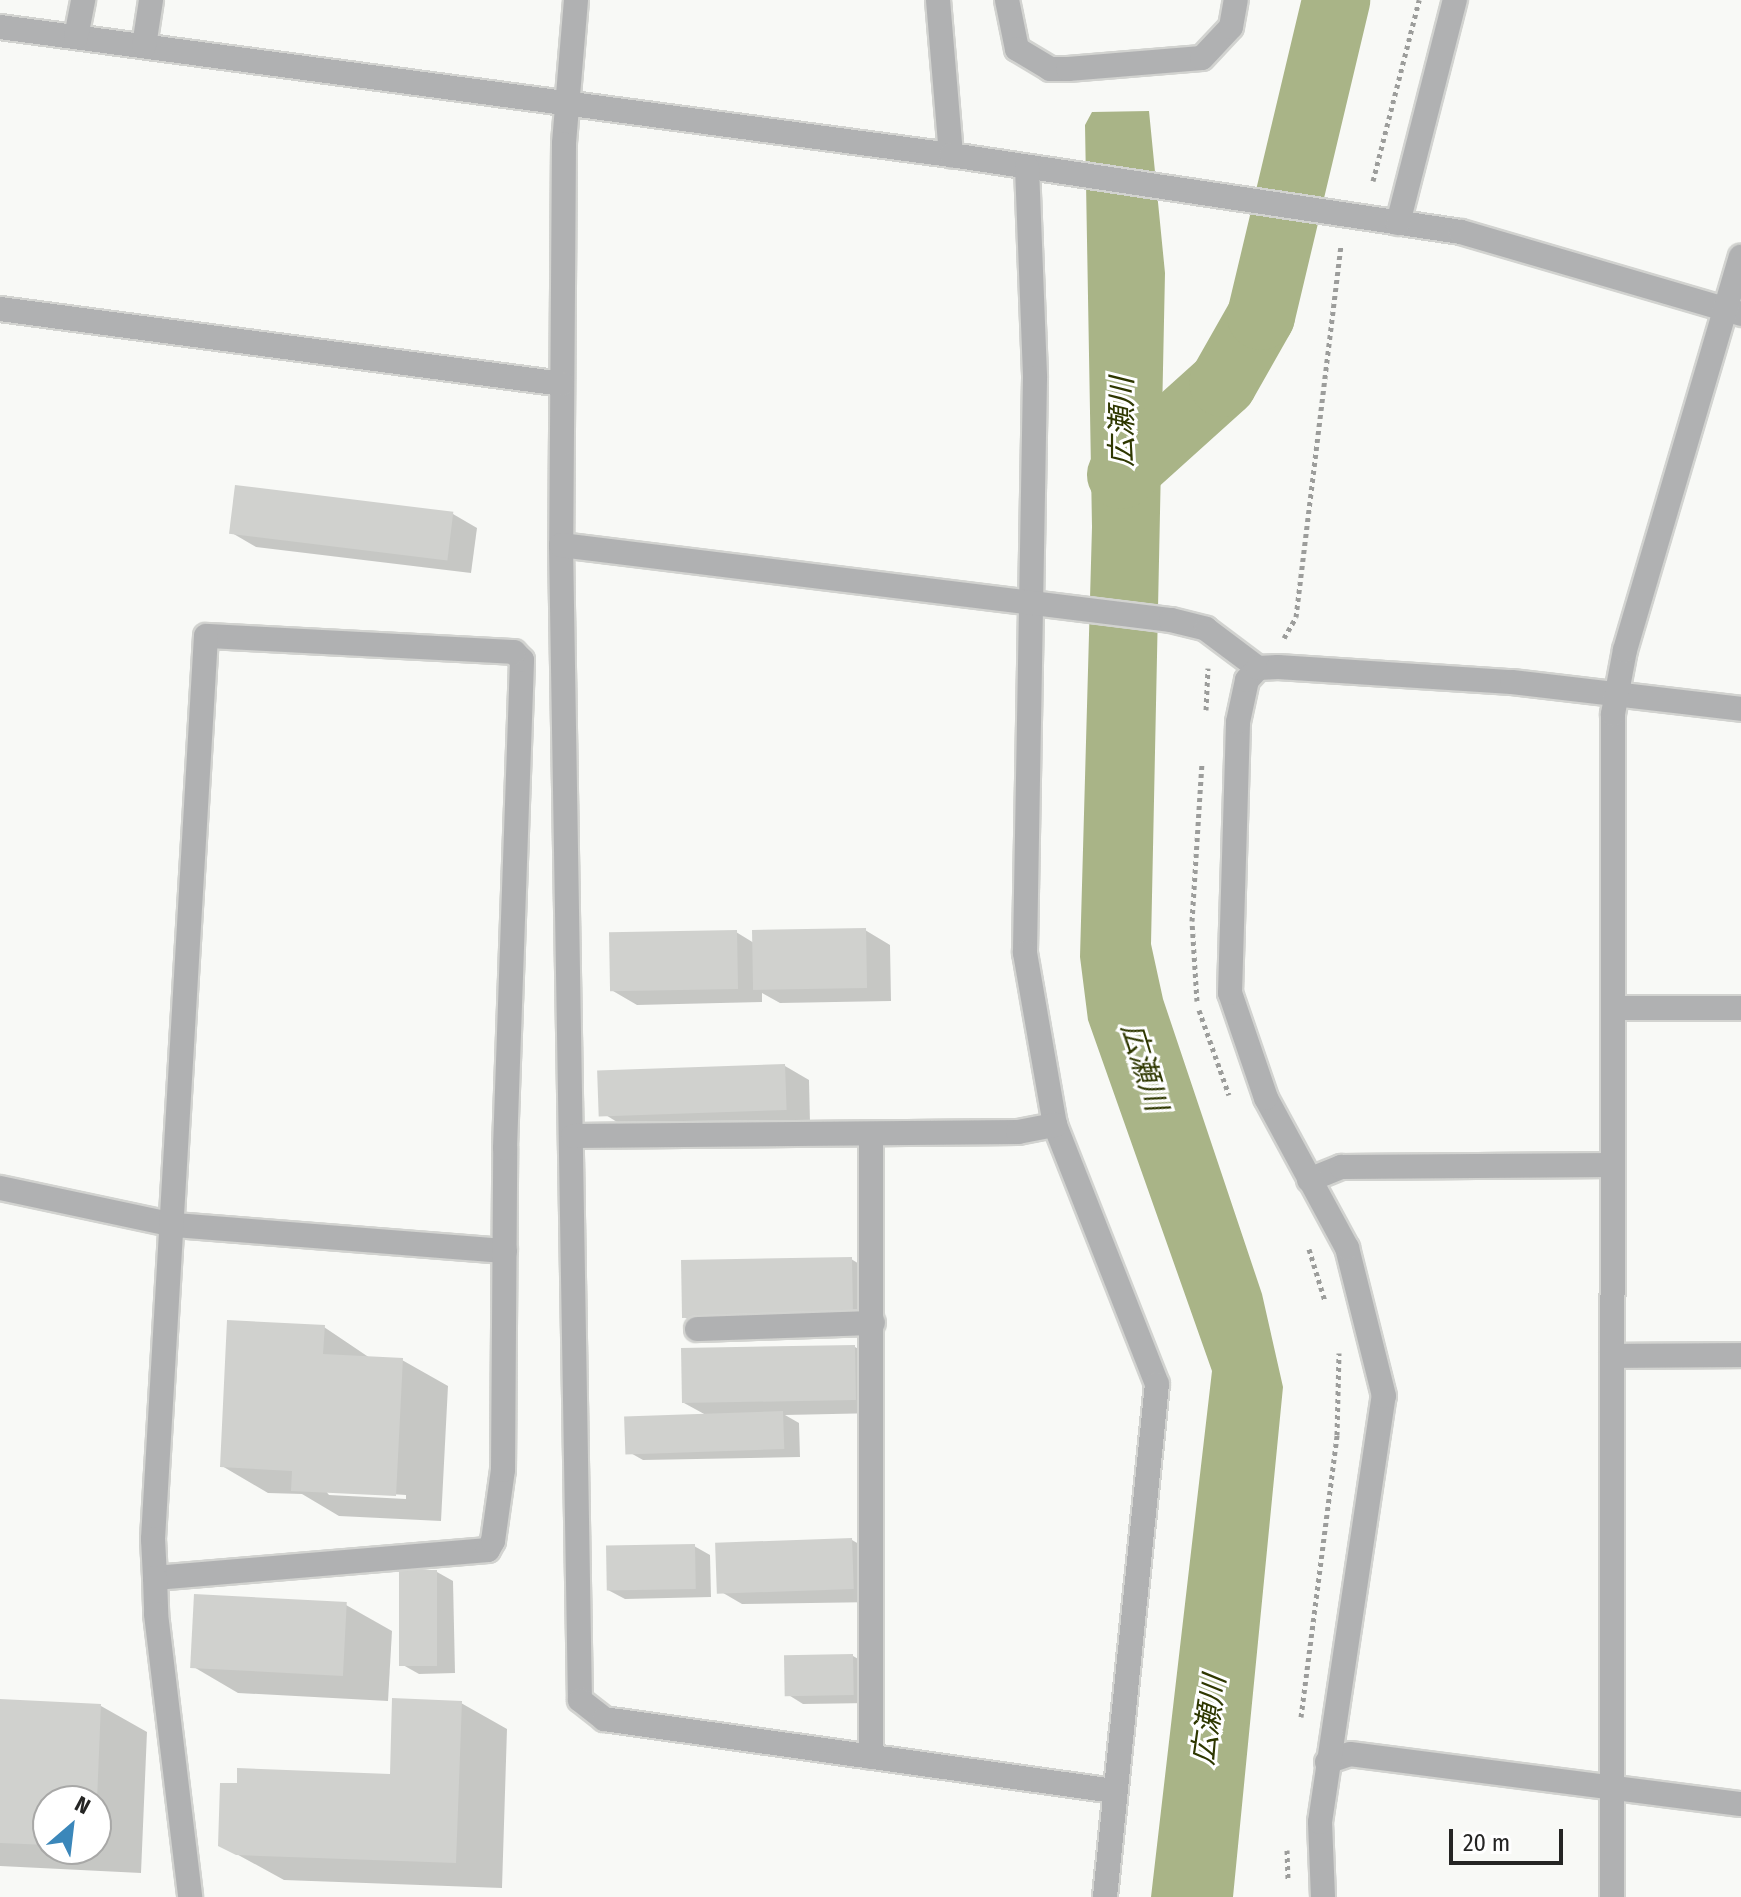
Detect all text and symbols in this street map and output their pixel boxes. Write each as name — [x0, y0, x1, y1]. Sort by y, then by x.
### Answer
water label: 広瀬川 — [1104, 377, 1140, 467]
water label: 広瀬川 — [1114, 1019, 1174, 1115]
water label: 広瀬川 — [1185, 1673, 1233, 1767]
north arrow — [32, 1785, 112, 1865]
text: N — [70, 1790, 95, 1820]
scale bar — [1453, 1813, 1567, 1863]
text: 20 m — [1463, 1829, 1510, 1857]

